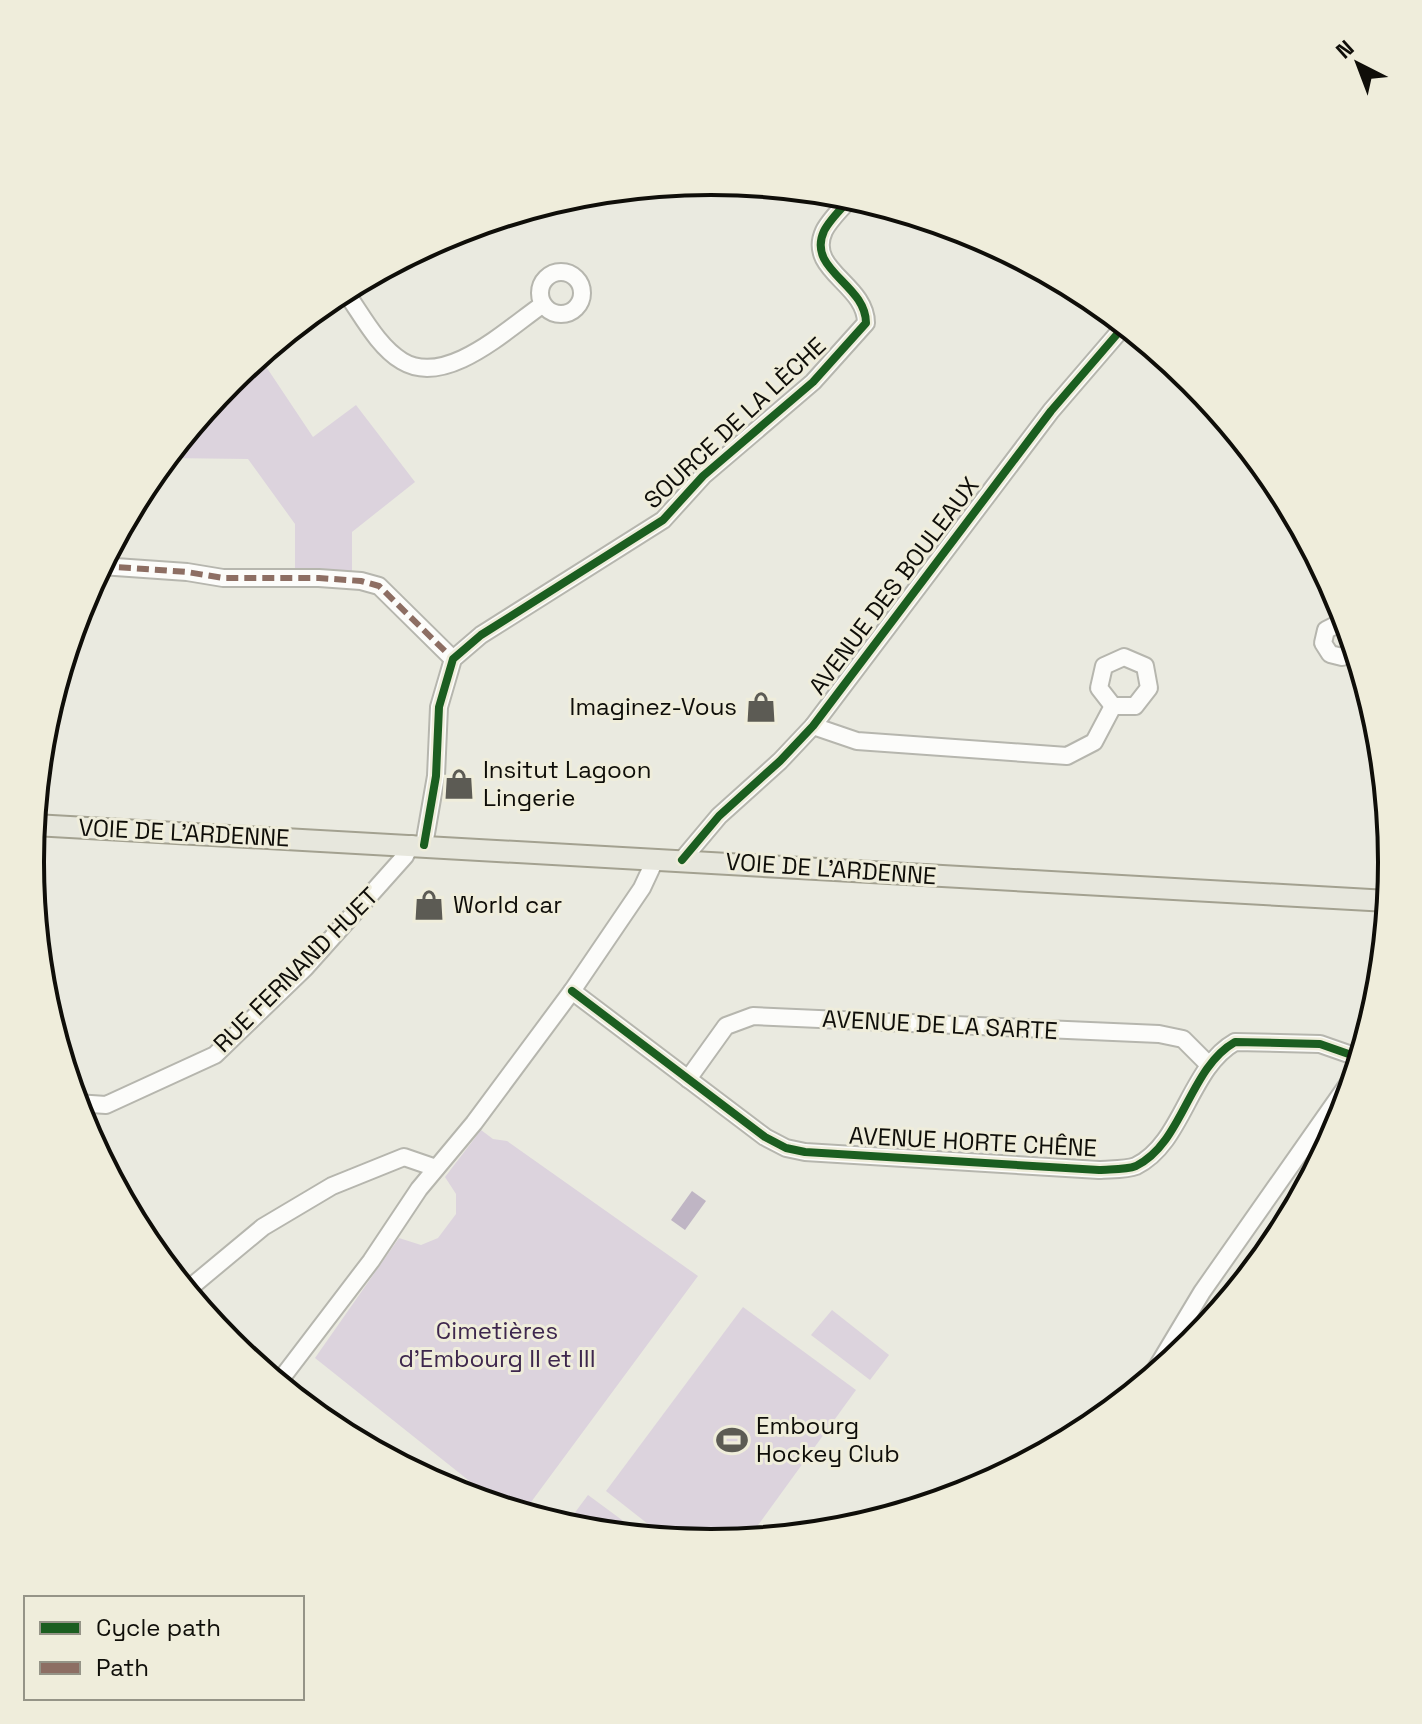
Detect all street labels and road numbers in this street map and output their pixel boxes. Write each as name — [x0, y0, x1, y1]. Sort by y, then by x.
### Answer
street label: SOURCE DE LA LÈCHE — [637, 330, 832, 515]
street label: AVENUE DES BOULEAUX — [802, 471, 986, 701]
street label: VOIE DE L'ARDENNE — [78, 811, 290, 854]
street label: VOIE DE L'ARDENNE — [725, 846, 937, 891]
street label: RUE FERNAND HUET — [207, 881, 385, 1059]
street label: AVENUE DE LA SARTE — [821, 1003, 1059, 1046]
street label: AVENUE HORTE CHÊNE — [848, 1120, 1098, 1163]

